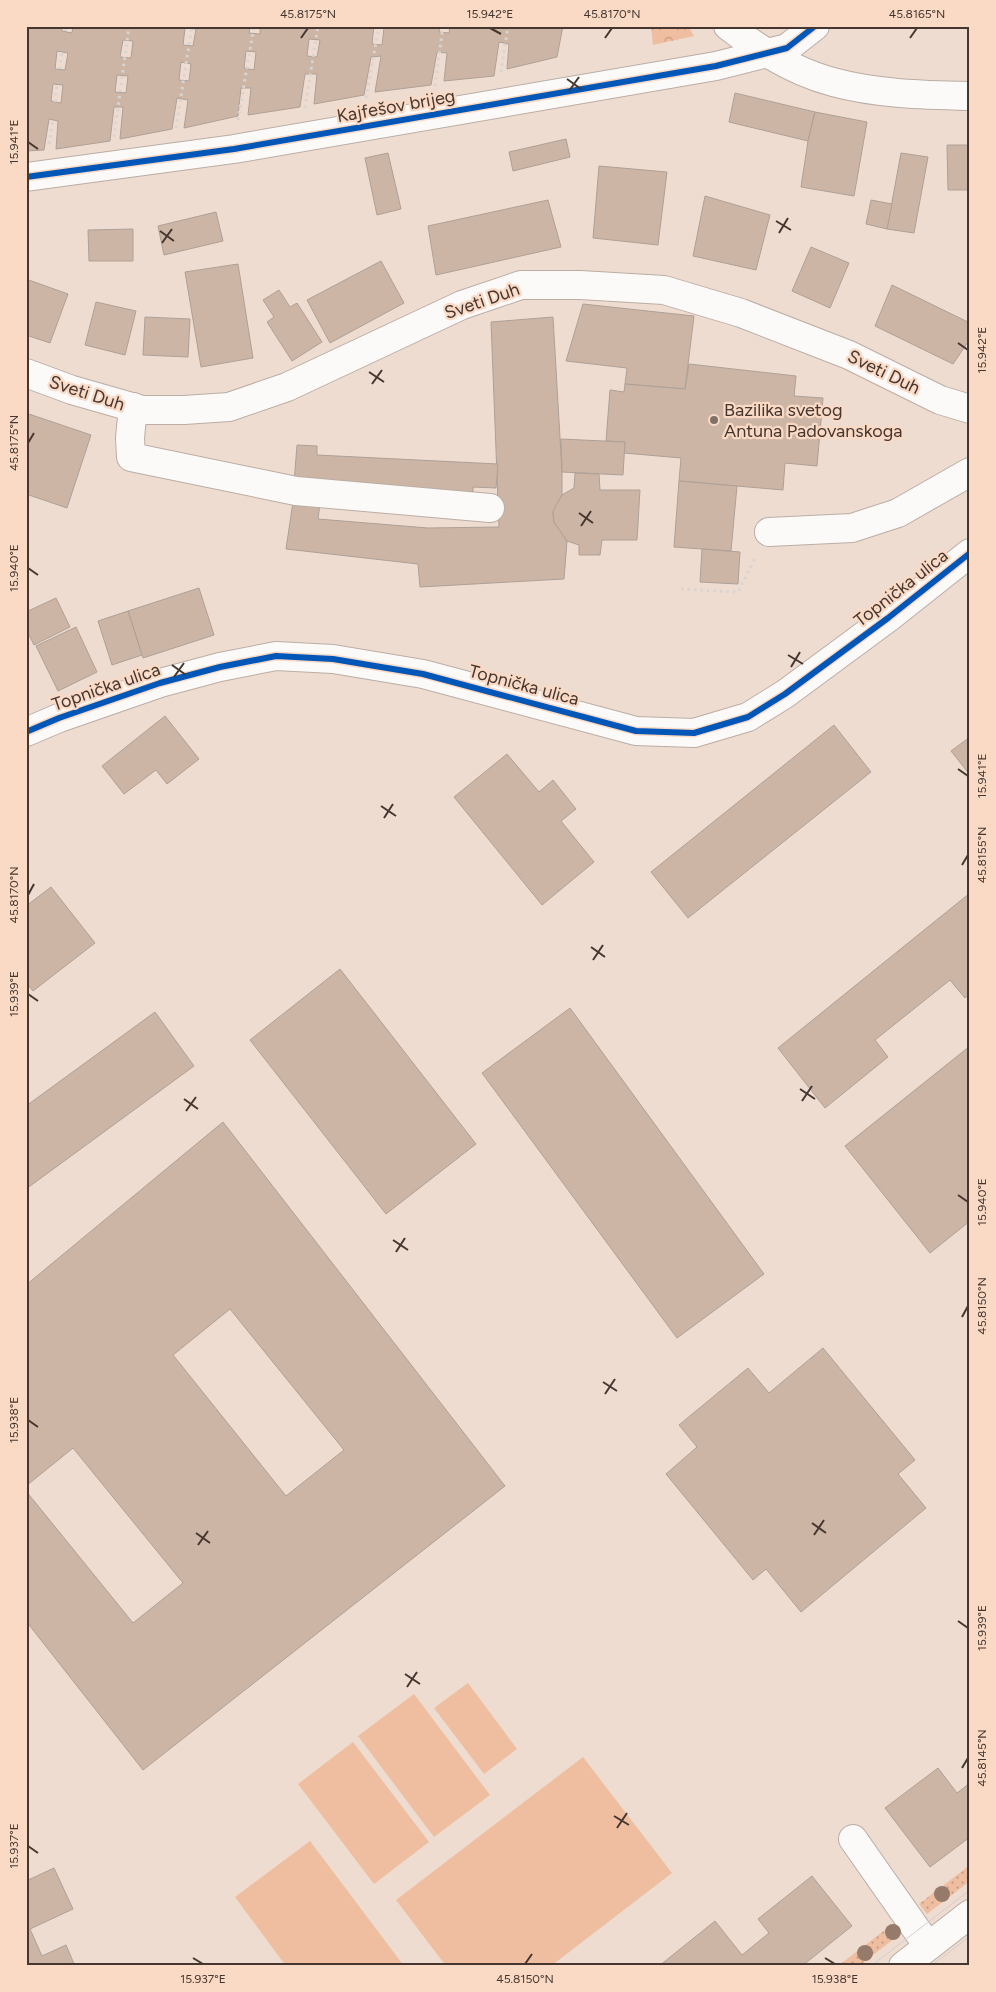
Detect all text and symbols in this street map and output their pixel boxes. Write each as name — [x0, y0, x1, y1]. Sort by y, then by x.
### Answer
text: 45.8175°N — [280, 7, 336, 21]
text: 15.942°E — [467, 7, 513, 21]
text: 45.8170°N — [583, 7, 641, 21]
text: 45.8165°N — [889, 7, 945, 21]
street label: Kajfešov brijeg — [335, 85, 457, 127]
text: 15.941°E — [7, 119, 21, 165]
street label: Sveti Duh — [442, 278, 522, 324]
text: 15.942°E — [975, 327, 989, 373]
street label: Sveti Duh — [844, 345, 924, 399]
street label: Sveti Duh — [47, 370, 127, 416]
place label: Bazilika svetog Antuna Padovanskoga — [724, 399, 902, 442]
marker: Bazilika svetog Antuna Padovanskoga — [708, 414, 720, 426]
text: 45.8175°N — [7, 415, 21, 471]
text: 15.940°E — [7, 544, 21, 592]
street label: Topnička ulica — [850, 545, 952, 631]
street label: Topnička ulica — [49, 658, 163, 716]
street label: Topnička ulica — [467, 660, 581, 710]
text: 15.941°E — [975, 753, 989, 799]
text: 45.8155°N — [975, 827, 989, 883]
text: 45.8170°N — [7, 866, 21, 924]
text: 15.939°E — [7, 971, 21, 1017]
text: 15.940°E — [975, 1178, 989, 1226]
text: 45.8150°N — [975, 1277, 989, 1335]
text: 15.938°E — [7, 1397, 21, 1443]
text: 15.939°E — [975, 1605, 989, 1651]
text: 45.8145°N — [975, 1729, 989, 1787]
text: 15.937°E — [7, 1823, 21, 1869]
text: 15.937°E — [180, 1972, 226, 1986]
text: 45.8150°N — [496, 1972, 554, 1986]
text: 15.938°E — [812, 1972, 858, 1986]

